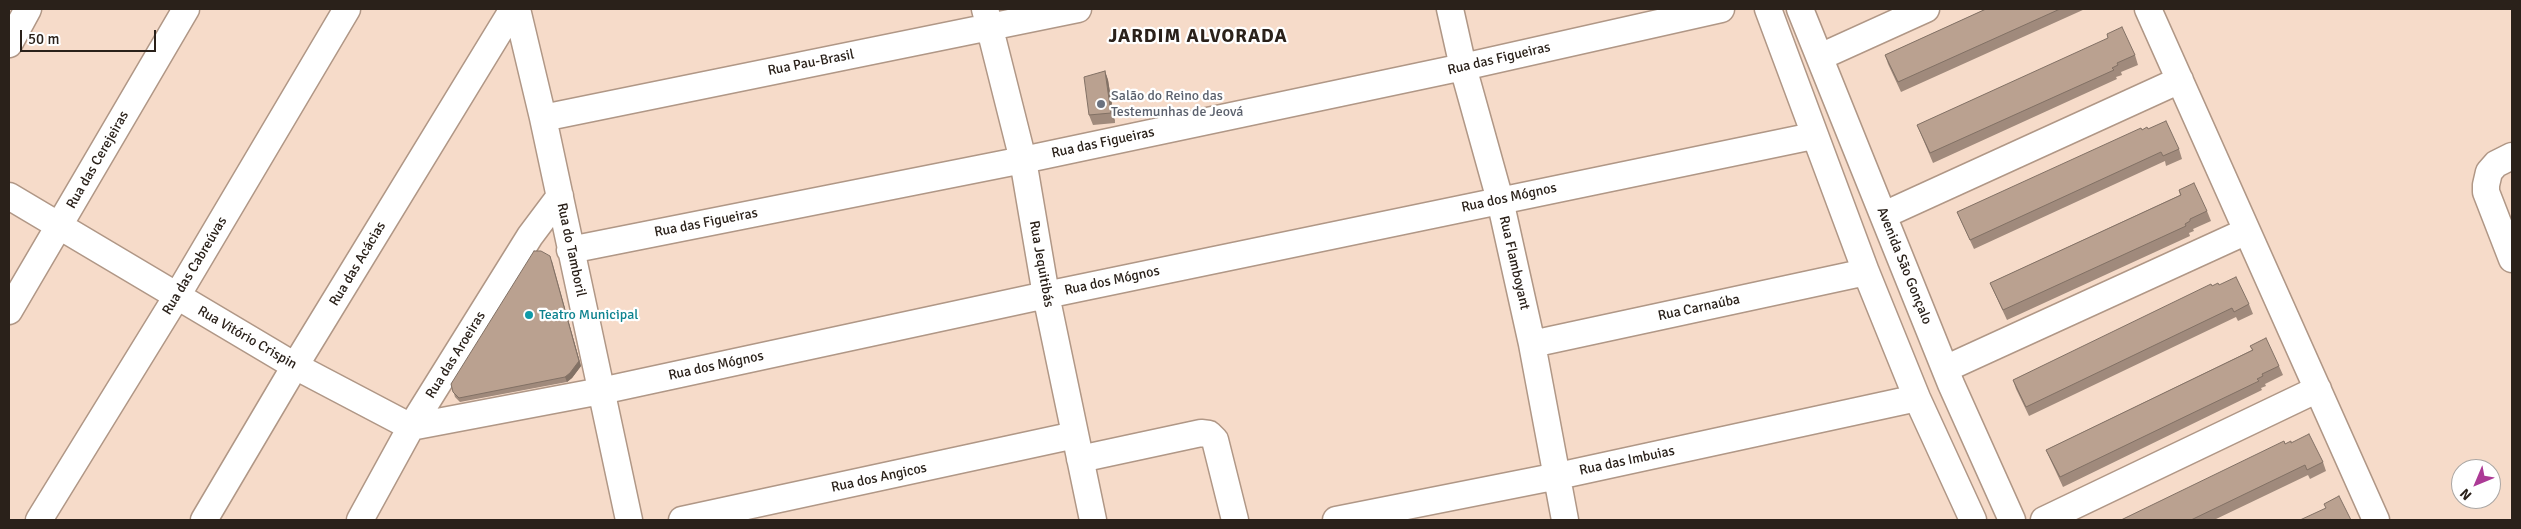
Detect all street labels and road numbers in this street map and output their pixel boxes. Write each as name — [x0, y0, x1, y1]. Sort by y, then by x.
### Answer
street label: Rua das Figueiras — [1446, 39, 1552, 79]
street label: Rua Pau-Brasil — [766, 46, 856, 80]
street label: Rua das Cerejeiras — [63, 108, 133, 212]
street label: Rua das Figueiras — [1050, 124, 1156, 162]
street label: Rua dos Mógnos — [1460, 180, 1558, 216]
street label: Rua do Tamboril — [553, 201, 589, 299]
street label: Rua das Figueiras — [653, 205, 759, 241]
street label: Avenida São Gonçalo — [1873, 205, 1935, 327]
street label: Rua das Cabreúvas — [159, 214, 231, 318]
street label: Rua Flamboyant — [1495, 214, 1533, 312]
street label: Rua das Acácias — [326, 219, 390, 309]
street label: Rua Jequitibás — [1025, 220, 1057, 308]
street label: Rua dos Mógnos — [1063, 263, 1161, 299]
street label: Rua Carnaúba — [1656, 291, 1742, 325]
street label: Rua Vitório Crispin — [194, 303, 300, 373]
street label: Rua das Aroeiras — [423, 308, 489, 402]
street label: Rua dos Mógnos — [667, 348, 765, 384]
street label: Rua das Imbuias — [1578, 443, 1676, 479]
street label: Rua dos Angicos — [830, 460, 928, 496]

